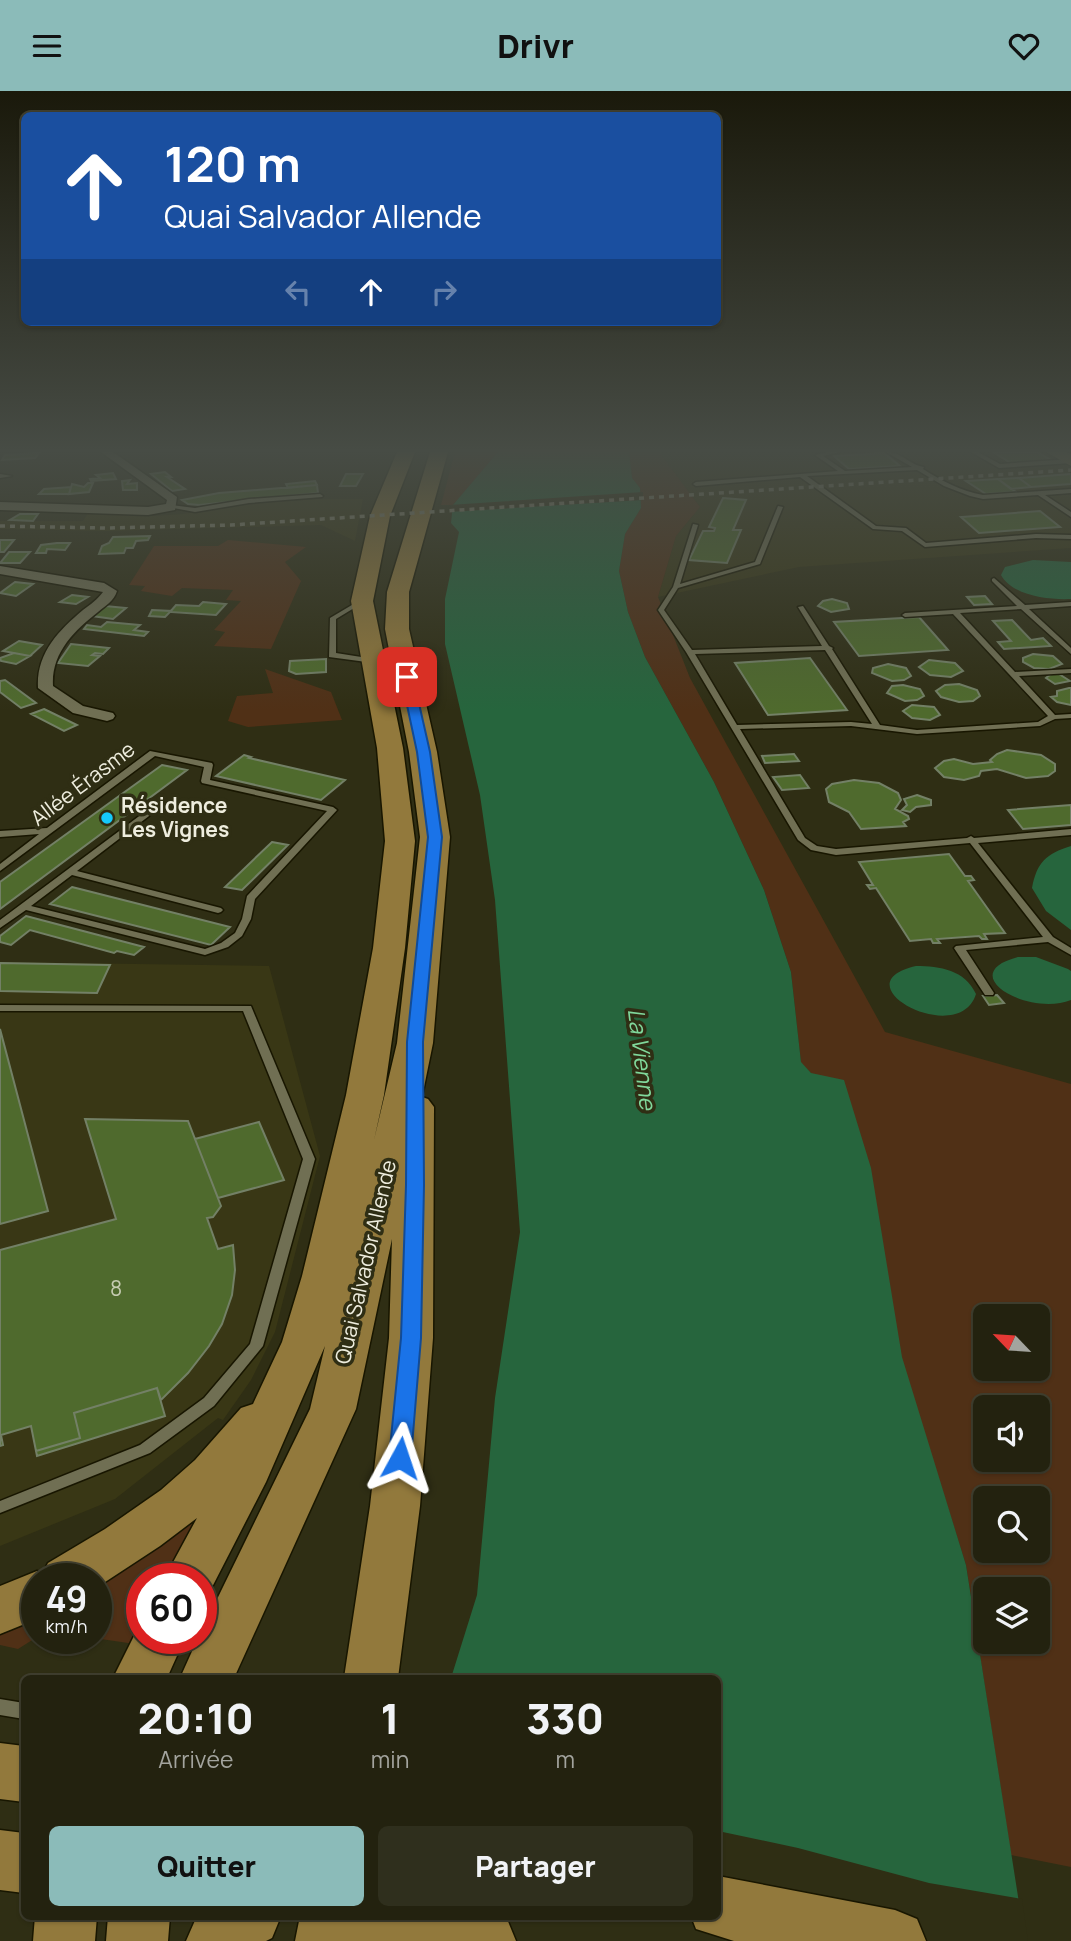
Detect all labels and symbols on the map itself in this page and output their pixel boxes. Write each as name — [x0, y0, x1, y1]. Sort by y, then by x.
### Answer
pin — [377, 647, 437, 707]
street label: Allée Érasme — [25, 735, 140, 832]
place label: Résidence Les Vignes — [121, 791, 229, 843]
marker: Résidence Les Vignes — [99, 810, 115, 826]
water label: La Vienne — [621, 1006, 665, 1113]
street label: Quai Salvador Allende — [328, 1157, 402, 1366]
house number: 8 — [110, 1274, 122, 1302]
north arrow — [973, 1304, 1050, 1381]
position arrow — [363, 1421, 437, 1495]
speed limit sign: 60 — [126, 1563, 217, 1654]

